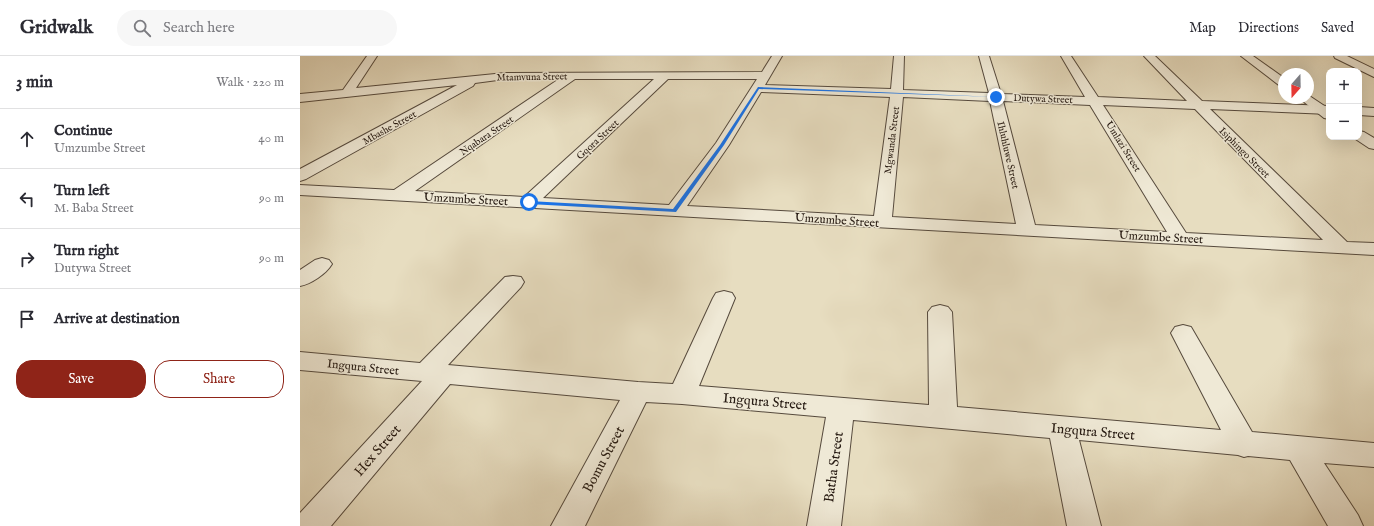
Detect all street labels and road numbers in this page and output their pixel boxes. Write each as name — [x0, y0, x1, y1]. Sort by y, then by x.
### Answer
street label: Mtamvuna Street — [496, 70, 568, 85]
street label: Dutywa Street — [1013, 92, 1073, 107]
street label: Mgwanda Street — [882, 105, 903, 175]
street label: Mbashe Street — [361, 108, 419, 148]
street label: Nqabara Street — [457, 113, 517, 159]
street label: Gqora Street — [574, 117, 622, 163]
street label: Umlazi Street — [1102, 119, 1144, 175]
street label: Ihluhluwe Street — [993, 120, 1022, 191]
street label: Isiphingo Street — [1216, 125, 1273, 182]
street label: Umzumbe Street — [423, 190, 509, 209]
street label: Umzumbe Street — [794, 210, 880, 231]
street label: Umzumbe Street — [1118, 228, 1204, 247]
street label: Ingqura Street — [326, 356, 400, 380]
street label: Ingqura Street — [722, 389, 808, 415]
street label: Ingqura Street — [1050, 419, 1136, 445]
street label: Hex Street — [350, 421, 405, 480]
street label: Bomu Street — [579, 423, 629, 496]
street label: Batha Street — [820, 430, 848, 504]

